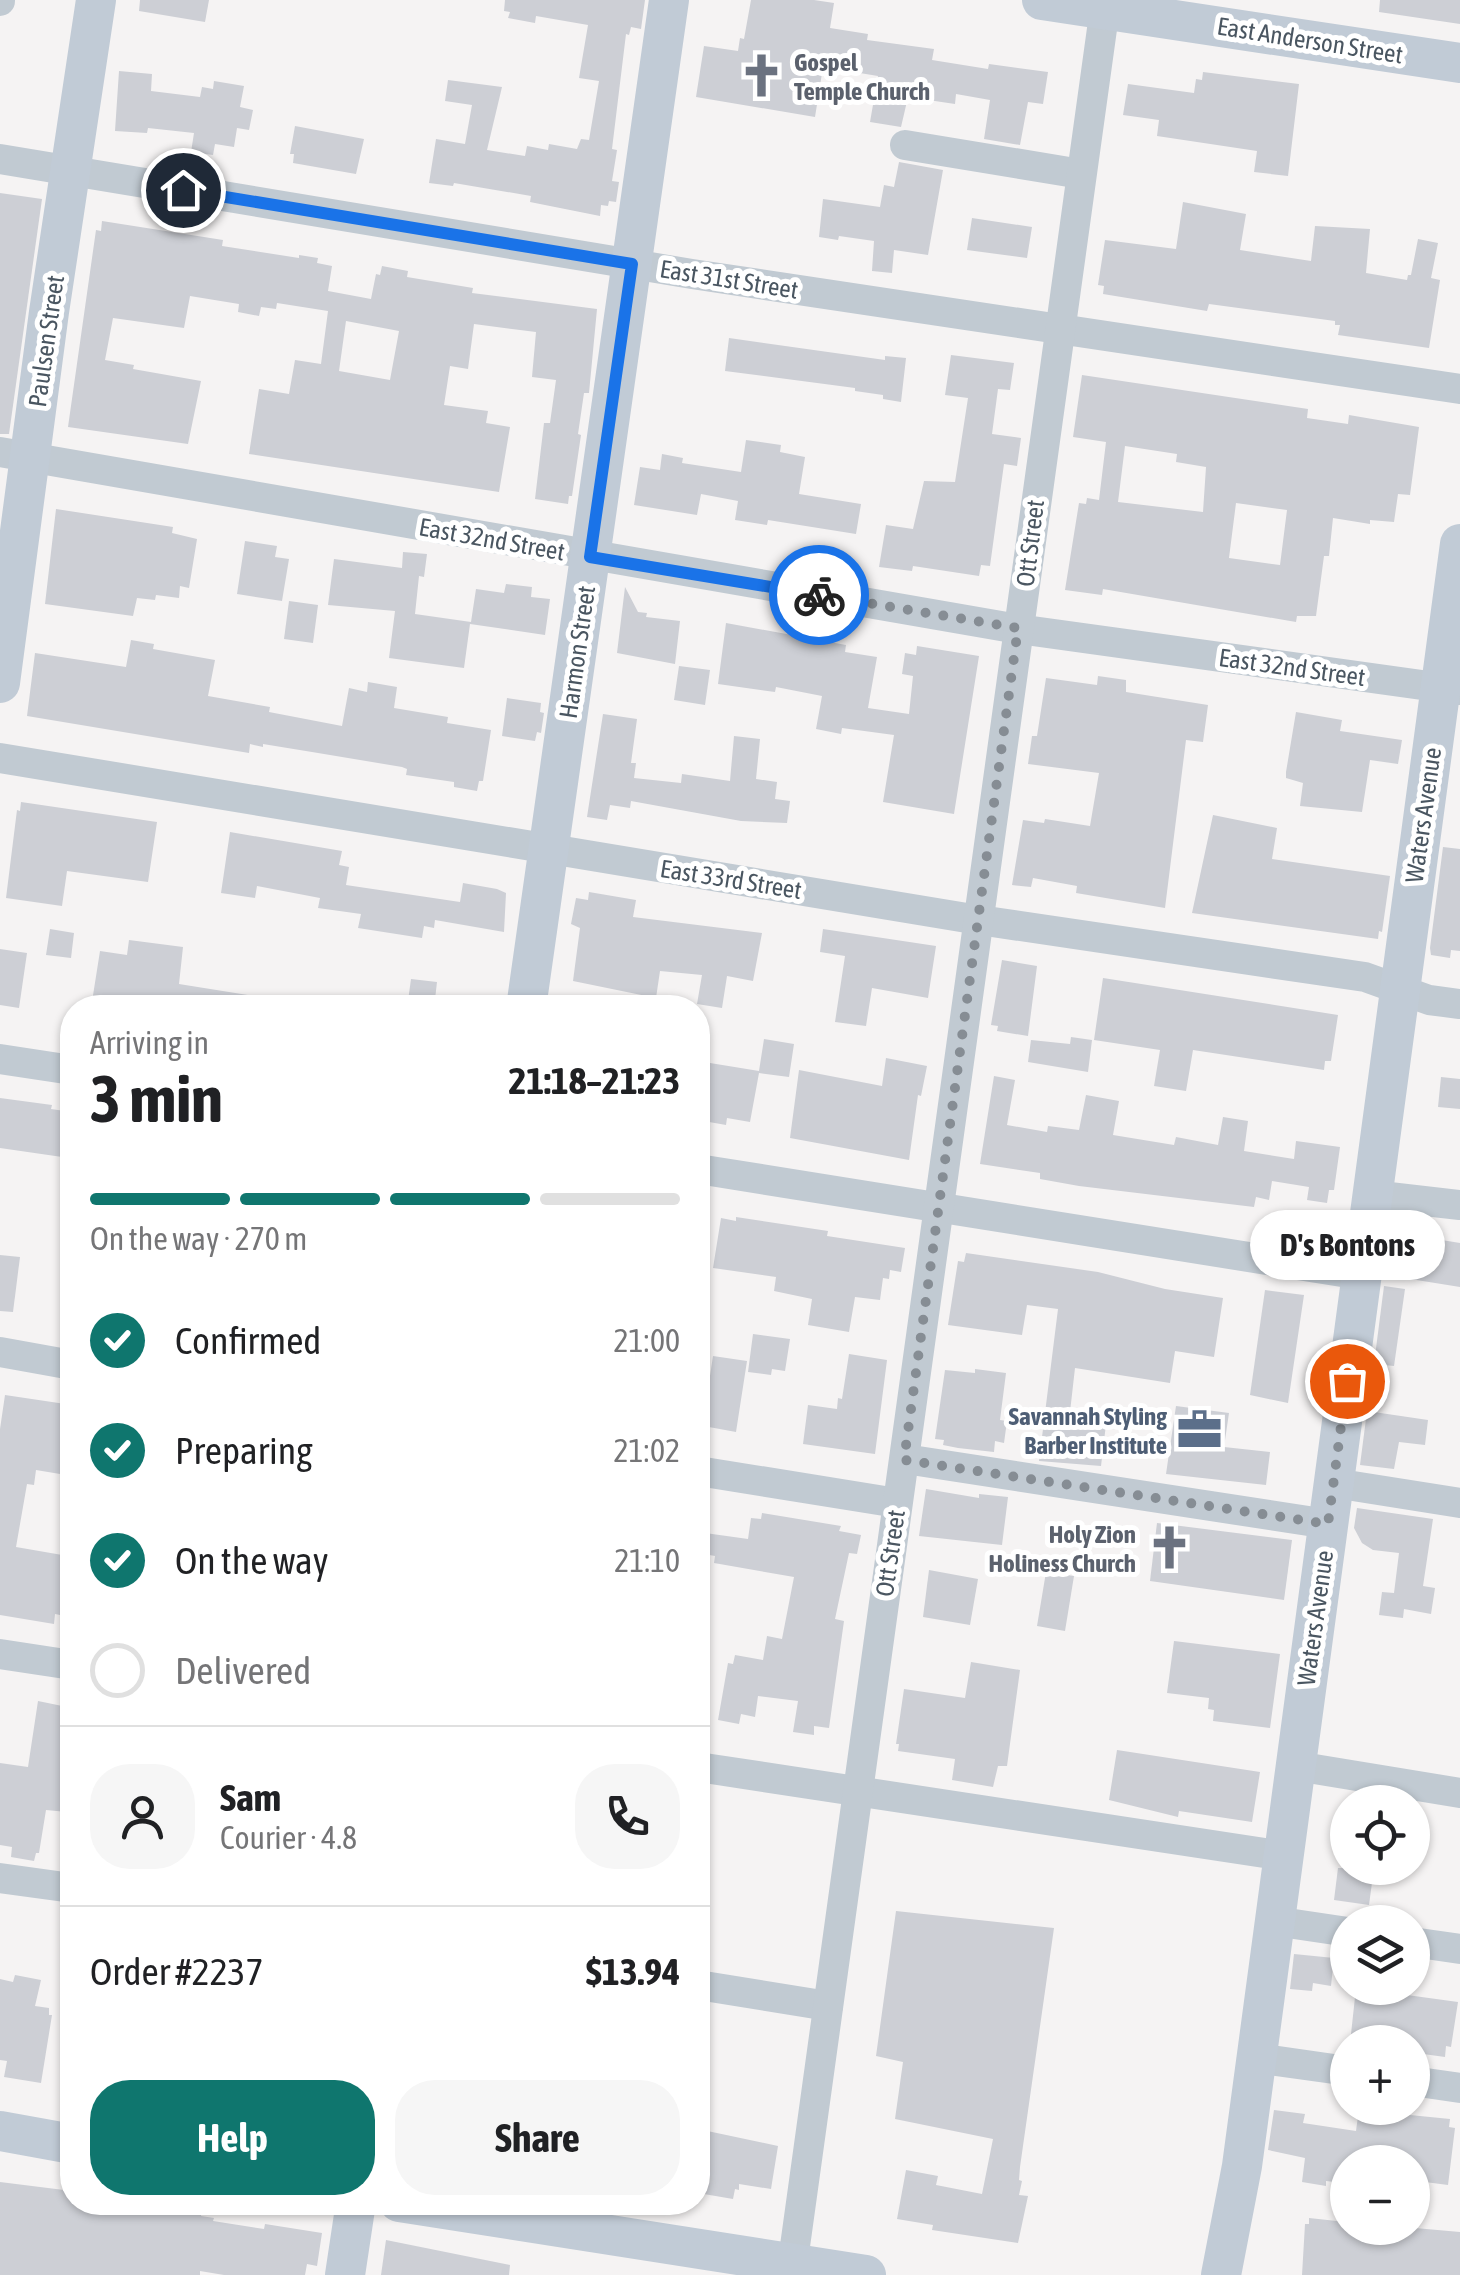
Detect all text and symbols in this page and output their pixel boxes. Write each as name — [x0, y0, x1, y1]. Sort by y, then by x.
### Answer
street label: East Anderson Street — [1215, 11, 1405, 69]
place label: Gospel Temple Church — [794, 48, 930, 105]
church icon: Gospel Temple Church — [737, 52, 785, 100]
pin — [141, 148, 226, 233]
icon: home — [156, 163, 211, 218]
street label: East 31st Street — [658, 254, 800, 304]
street label: Paulsen Street — [23, 273, 69, 409]
street label: Ott Street — [1011, 498, 1049, 588]
street label: East 32nd Street — [417, 512, 567, 566]
courier — [769, 545, 869, 645]
icon: bike — [792, 568, 847, 623]
street label: Harmon Street — [554, 584, 600, 720]
street label: East 32nd Street — [1217, 643, 1367, 691]
street label: Waters Avenue — [1400, 746, 1446, 884]
street label: East 33rd Street — [658, 854, 804, 904]
text: Arriving in — [90, 1024, 209, 1061]
text: 21:18–21:23 — [508, 1059, 680, 1102]
text: 3 min — [90, 1061, 223, 1136]
callout: D's Bontons — [1250, 1211, 1444, 1281]
text: On the way · 270 m — [90, 1220, 307, 1257]
text: D's Bontons — [1280, 1226, 1415, 1263]
icon: check — [90, 1313, 145, 1368]
text: Confirmed — [175, 1319, 321, 1362]
text: 21:00 — [614, 1322, 680, 1359]
pin — [1305, 1339, 1390, 1424]
icon: bag — [1320, 1354, 1375, 1409]
place label: Savannah Styling Barber Institute — [1009, 1402, 1167, 1459]
office icon: Savannah Styling Barber Institute — [1176, 1406, 1224, 1454]
icon: check — [90, 1423, 145, 1478]
text: Preparing — [175, 1429, 313, 1472]
text: 21:02 — [614, 1432, 680, 1469]
street label: Ott Street — [870, 1508, 910, 1598]
place label: Holy Zion Holiness Church — [989, 1520, 1136, 1577]
church icon: Holy Zion Holiness Church — [1145, 1524, 1193, 1572]
icon: check — [90, 1533, 145, 1588]
text: On the way — [175, 1539, 328, 1582]
text: 21:10 — [614, 1542, 680, 1579]
street label: Waters Avenue — [1292, 1549, 1338, 1687]
text: Delivered — [175, 1649, 311, 1692]
button: person — [90, 1764, 195, 1869]
button: phone — [575, 1764, 680, 1869]
text: Sam — [220, 1776, 281, 1819]
map controls — [1330, 1785, 1430, 2245]
button: locate — [1330, 1785, 1430, 1885]
text: Courier · 4.8 — [220, 1819, 357, 1856]
button: layers — [1330, 1905, 1430, 2005]
text: Order #2237 — [90, 1950, 263, 1993]
text: $13.94 — [586, 1950, 680, 1993]
button: + — [1330, 2025, 1430, 2125]
button: Help — [90, 2080, 375, 2195]
button: Share — [395, 2080, 680, 2195]
button: − — [1330, 2145, 1430, 2245]

